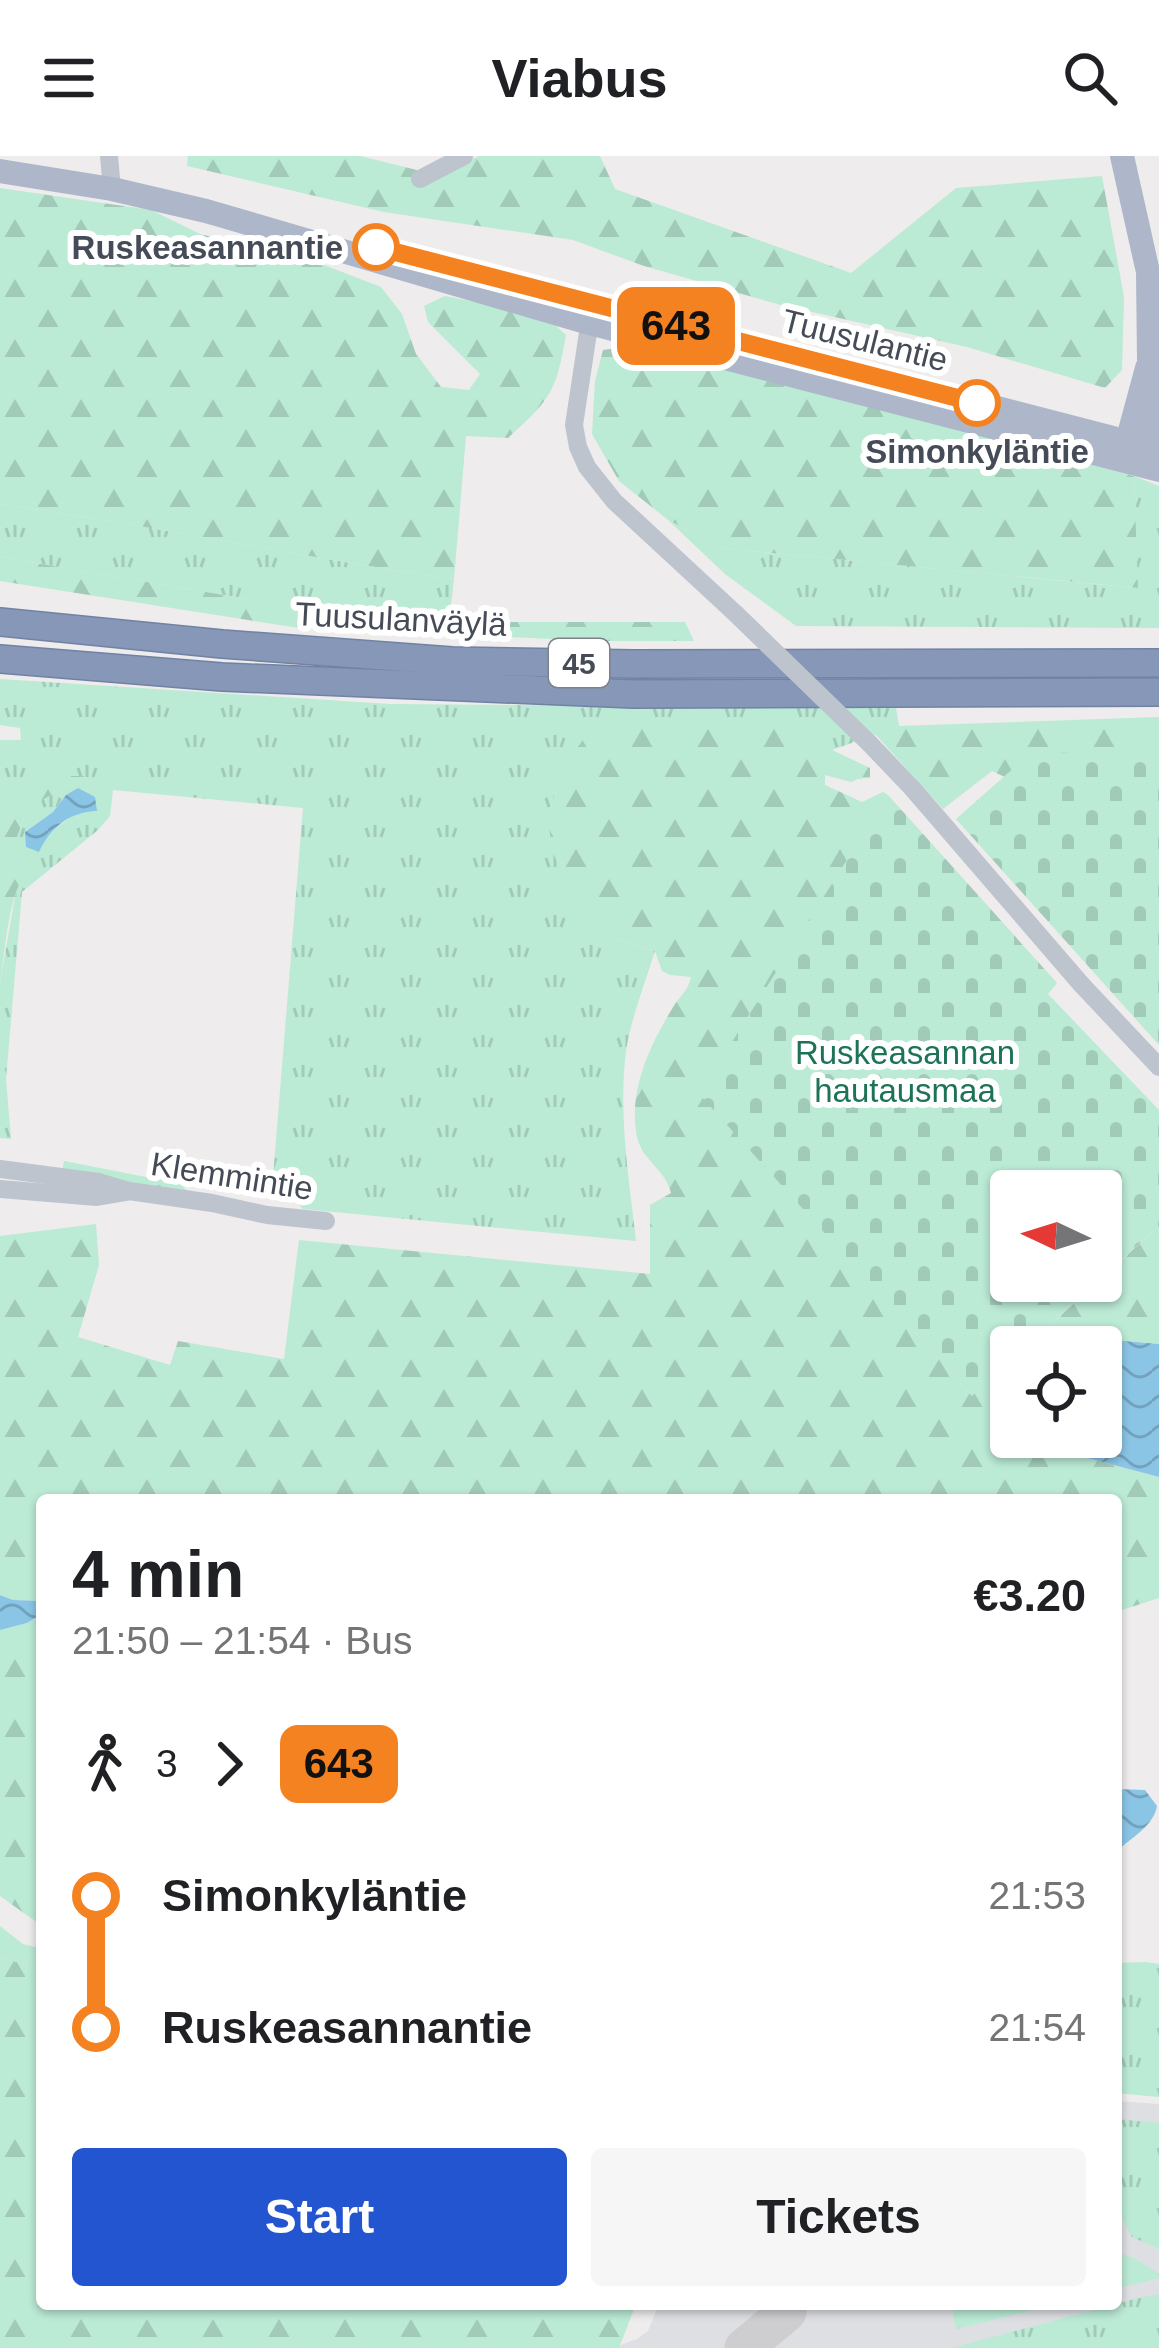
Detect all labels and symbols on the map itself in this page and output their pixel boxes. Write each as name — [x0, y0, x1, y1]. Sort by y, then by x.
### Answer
marker: Ruskeasannantie — [354, 225, 398, 269]
place label: Ruskeasannantie — [72, 229, 343, 266]
line badge: 643 — [607, 287, 745, 365]
street label: Tuusulantie — [778, 302, 952, 378]
marker: Simonkyläntie — [955, 381, 999, 425]
place label: Simonkyläntie — [865, 433, 1089, 470]
street label: Tuusulanväylä — [294, 595, 508, 643]
road number: 45 — [549, 639, 609, 687]
park label: Ruskeasannan hautausmaa — [795, 1034, 1015, 1109]
street label: Klemmintie — [149, 1145, 315, 1207]
north arrow — [990, 1170, 1122, 1302]

